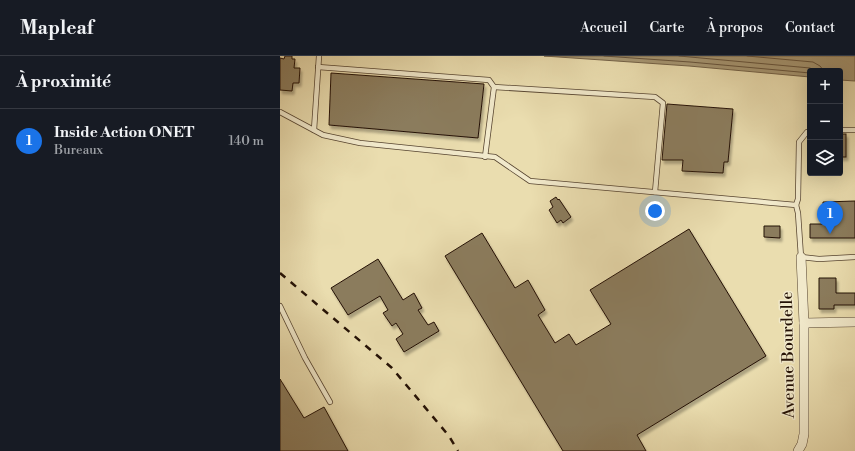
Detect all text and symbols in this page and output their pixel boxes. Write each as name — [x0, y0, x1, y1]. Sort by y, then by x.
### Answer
text: Mapleaf — [20, 16, 93, 40]
text: Accueil — [580, 19, 627, 37]
text: Carte — [649, 19, 684, 37]
text: À propos — [706, 19, 763, 37]
text: Contact — [785, 19, 835, 37]
map controls — [807, 68, 843, 176]
button: + — [807, 68, 843, 104]
text: À proximité — [16, 71, 111, 93]
button: − — [807, 104, 843, 140]
text: Inside Action ONET — [54, 123, 194, 142]
text: 1 — [26, 133, 32, 149]
text: 140 m — [228, 133, 264, 149]
button: layers — [807, 140, 843, 176]
text: Bureaux — [54, 142, 103, 158]
your location — [645, 201, 665, 221]
pin: 1 — [817, 201, 843, 234]
street label: Avenue Bourdelle — [777, 291, 799, 420]

